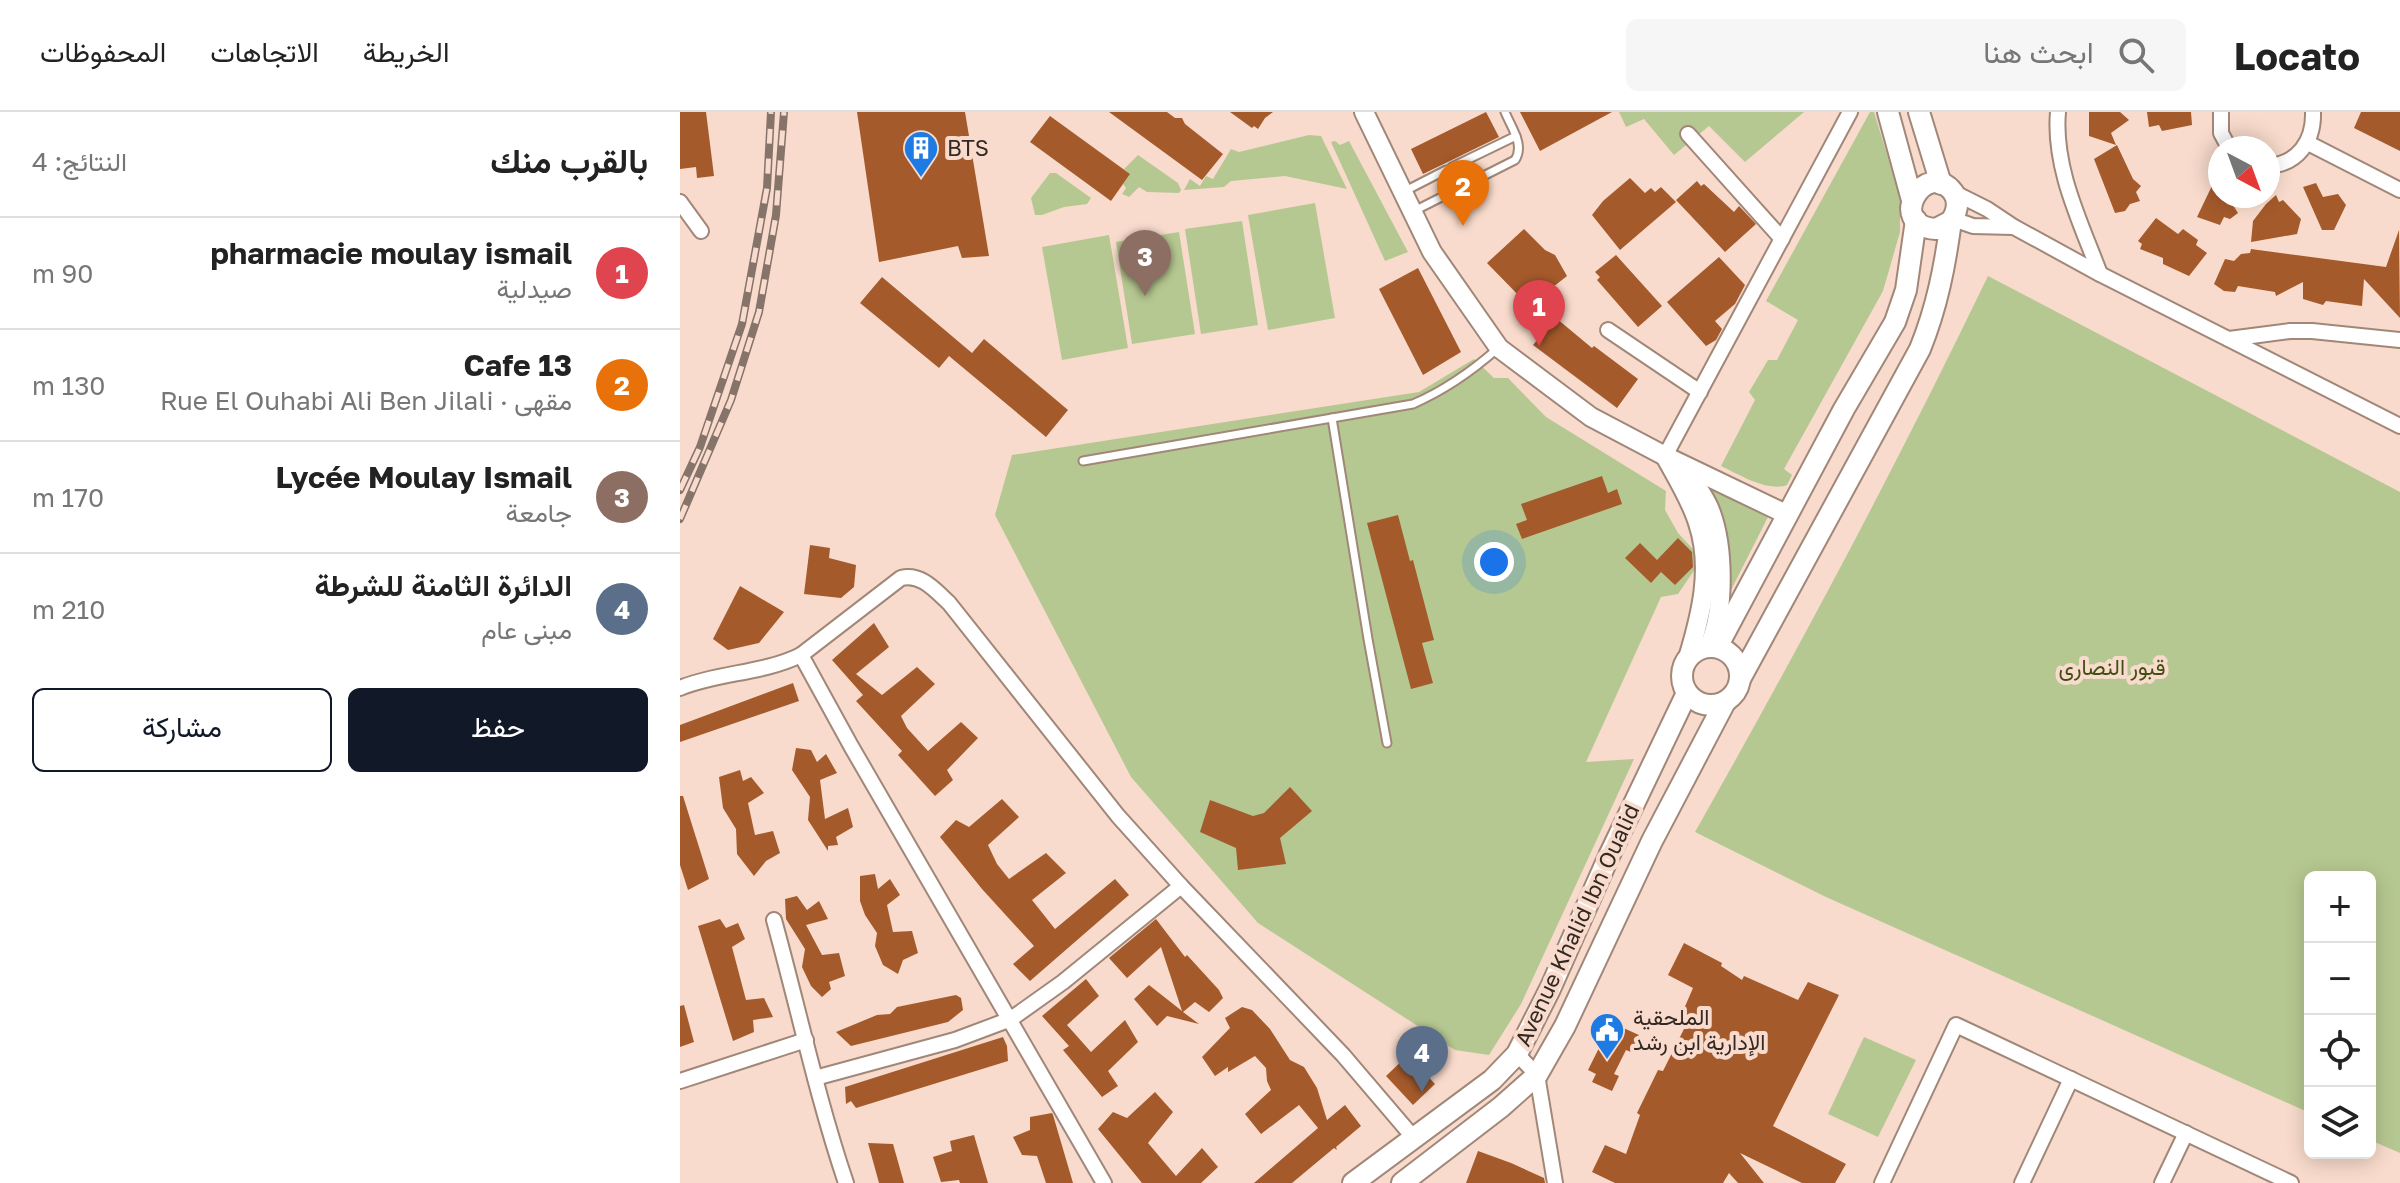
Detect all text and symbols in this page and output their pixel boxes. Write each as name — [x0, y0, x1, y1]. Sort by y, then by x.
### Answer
search box — [1626, 19, 2186, 91]
icon: search — [2114, 33, 2158, 77]
text: Locato — [2234, 33, 2360, 78]
text: ابحث هنا — [1983, 34, 2094, 70]
text: المحفوظات — [40, 35, 166, 68]
text: الاتجاهات — [210, 35, 319, 68]
text: الخريطة — [363, 35, 449, 68]
building icon: BTS — [902, 129, 940, 179]
place label: BTS — [947, 134, 989, 161]
north arrow — [2208, 136, 2280, 208]
text: بالقرب منك — [490, 140, 648, 180]
text: النتائج: 4 — [32, 146, 127, 177]
pin: 2 — [1437, 160, 1489, 226]
pin: 3 — [1119, 230, 1171, 296]
text: pharmacie moulay ismail — [210, 235, 572, 271]
text: 90 m — [32, 258, 93, 289]
text: 1 — [615, 258, 629, 289]
text: صيدلية — [497, 273, 572, 304]
pin: 1 — [1513, 280, 1565, 346]
text: Cafe 13 — [464, 347, 572, 383]
text: 130 m — [32, 370, 105, 401]
text: 2 — [614, 370, 630, 401]
text: مقهى · Rue El Ouhabi Ali Ben Jilali — [160, 385, 572, 416]
text: Lycée Moulay Ismail — [275, 459, 572, 495]
text: 170 m — [32, 482, 104, 513]
text: 3 — [614, 482, 630, 513]
text: جامعة — [506, 497, 572, 528]
your location — [1474, 542, 1514, 582]
text: الدائرة الثامنة للشرطة — [314, 567, 572, 603]
text: 210 m — [32, 594, 105, 625]
text: 4 — [614, 594, 630, 625]
text: مبنى عام — [481, 614, 572, 645]
park label: قبور النصارى — [2058, 653, 2166, 681]
button: مشاركة — [32, 688, 332, 772]
button: حفظ — [348, 688, 648, 772]
street label: Avenue Khalid Ibn Oualid — [1508, 799, 1645, 1050]
map controls — [2304, 871, 2376, 1159]
button: + — [2304, 871, 2376, 943]
button: − — [2304, 943, 2376, 1015]
place label: الملحقية الإدارية ابن رشد — [1633, 1003, 1765, 1057]
public building icon: الملحقية الإدارية ابن رشد — [1588, 1011, 1626, 1061]
button: locate — [2304, 1015, 2376, 1087]
pin: 4 — [1396, 1026, 1448, 1092]
button: layers — [2304, 1087, 2376, 1159]

